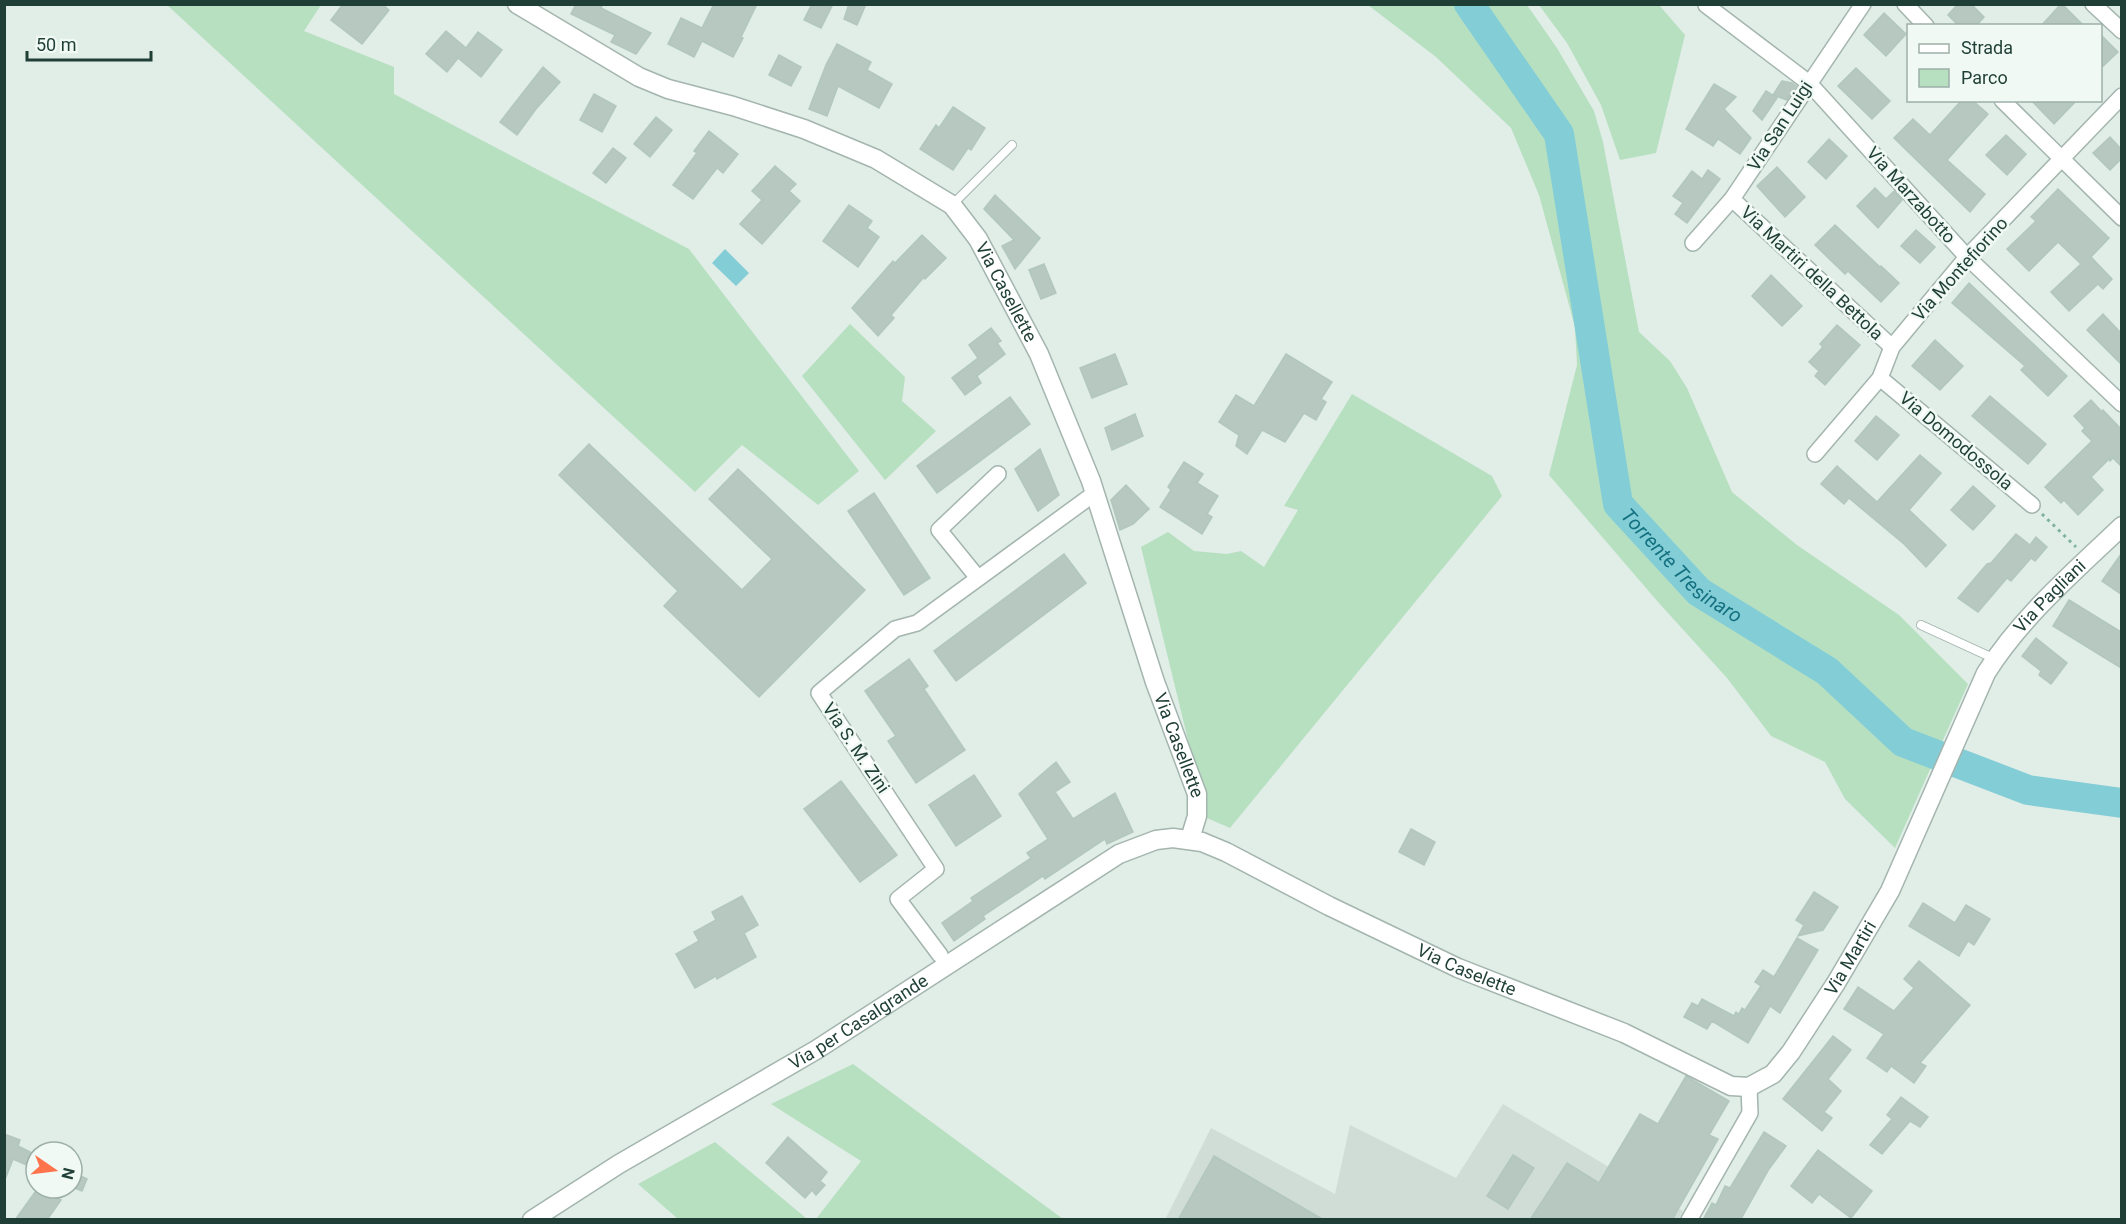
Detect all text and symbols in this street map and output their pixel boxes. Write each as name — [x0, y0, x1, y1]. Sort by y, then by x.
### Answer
scale bar — [27, 24, 152, 62]
legend — [1907, 24, 2102, 102]
text: 50 m — [36, 34, 76, 55]
text: Strada — [1961, 37, 2013, 58]
text: Parco — [1961, 67, 2008, 88]
street label: Via San Luigi — [1743, 77, 1816, 175]
street label: Via Marzabotto — [1863, 142, 1960, 247]
street label: Via Martiri della Bettola — [1737, 201, 1888, 344]
street label: Via Montefiorino — [1908, 212, 2012, 325]
street label: Via Casellette — [971, 238, 1042, 345]
street label: Via Domodossola — [1895, 387, 2017, 494]
water label: Torrente Tresinaro — [1616, 503, 1747, 628]
street label: Via Pagliani — [2009, 555, 2090, 637]
street label: Via Casellette — [1150, 690, 1208, 800]
street label: Via S. M. Zini — [819, 699, 894, 797]
street label: Via Martiri — [1820, 917, 1880, 999]
street label: Via Caselette — [1414, 939, 1519, 1000]
street label: Via per Casalgrande — [785, 969, 932, 1073]
north arrow — [24, 1140, 84, 1200]
text: N — [57, 1166, 79, 1181]

